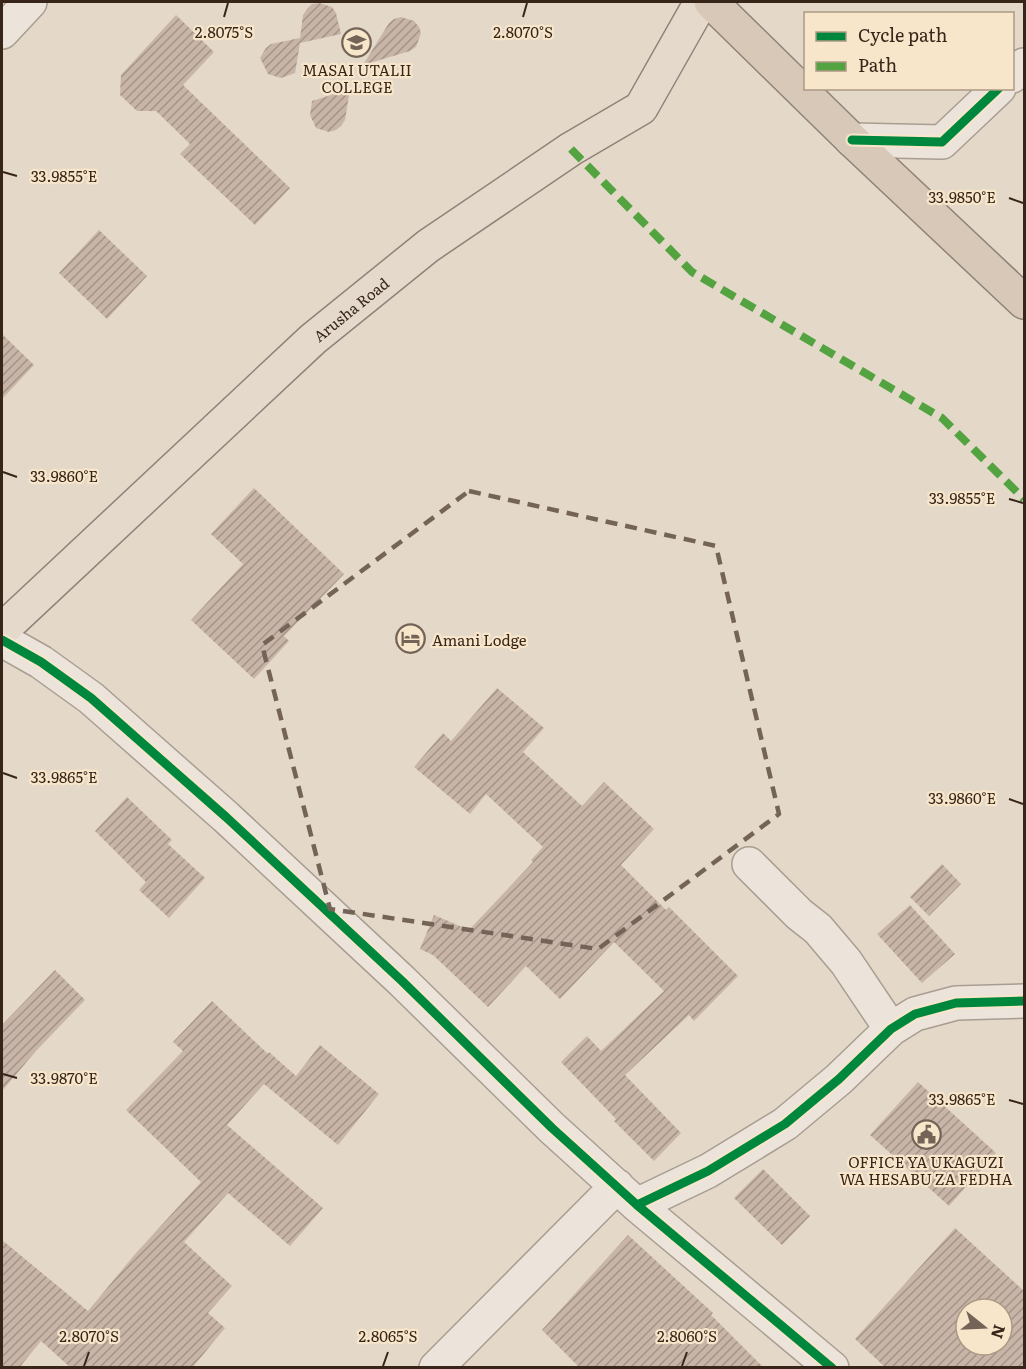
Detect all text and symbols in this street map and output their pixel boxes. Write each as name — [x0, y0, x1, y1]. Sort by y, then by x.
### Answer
legend — [804, 12, 1014, 90]
text: 2.8075°S — [195, 20, 253, 43]
text: 2.8070°S — [493, 20, 553, 43]
text: Cycle path — [858, 21, 947, 48]
school or university icon: MASAI UTALII COLLEGE — [341, 26, 373, 58]
text: Path — [858, 51, 897, 78]
place label: MASAI UTALII COLLEGE — [302, 58, 412, 98]
text: 33.9855°E — [31, 164, 97, 187]
text: 33.9850°E — [928, 185, 996, 208]
street label: Arusha Road — [308, 271, 393, 347]
text: 33.9860°E — [30, 464, 98, 487]
text: 33.9855°E — [929, 486, 995, 509]
hotel icon: Amani Lodge — [395, 623, 427, 655]
place label: Amani Lodge — [432, 628, 527, 651]
text: 33.9865°E — [30, 765, 98, 788]
text: 33.9860°E — [928, 786, 996, 809]
text: 33.9870°E — [30, 1066, 98, 1089]
text: 33.9865°E — [928, 1087, 996, 1110]
public building icon: OFFICE YA UKAGUZI WA HESABU ZA FEDHA — [910, 1118, 942, 1150]
place label: OFFICE YA UKAGUZI WA HESABU ZA FEDHA — [839, 1150, 1013, 1190]
north arrow — [954, 1297, 1014, 1357]
text: N — [986, 1322, 1013, 1342]
text: 2.8070°S — [59, 1324, 119, 1347]
text: 2.8065°S — [358, 1324, 418, 1347]
text: 2.8060°S — [657, 1324, 717, 1347]

